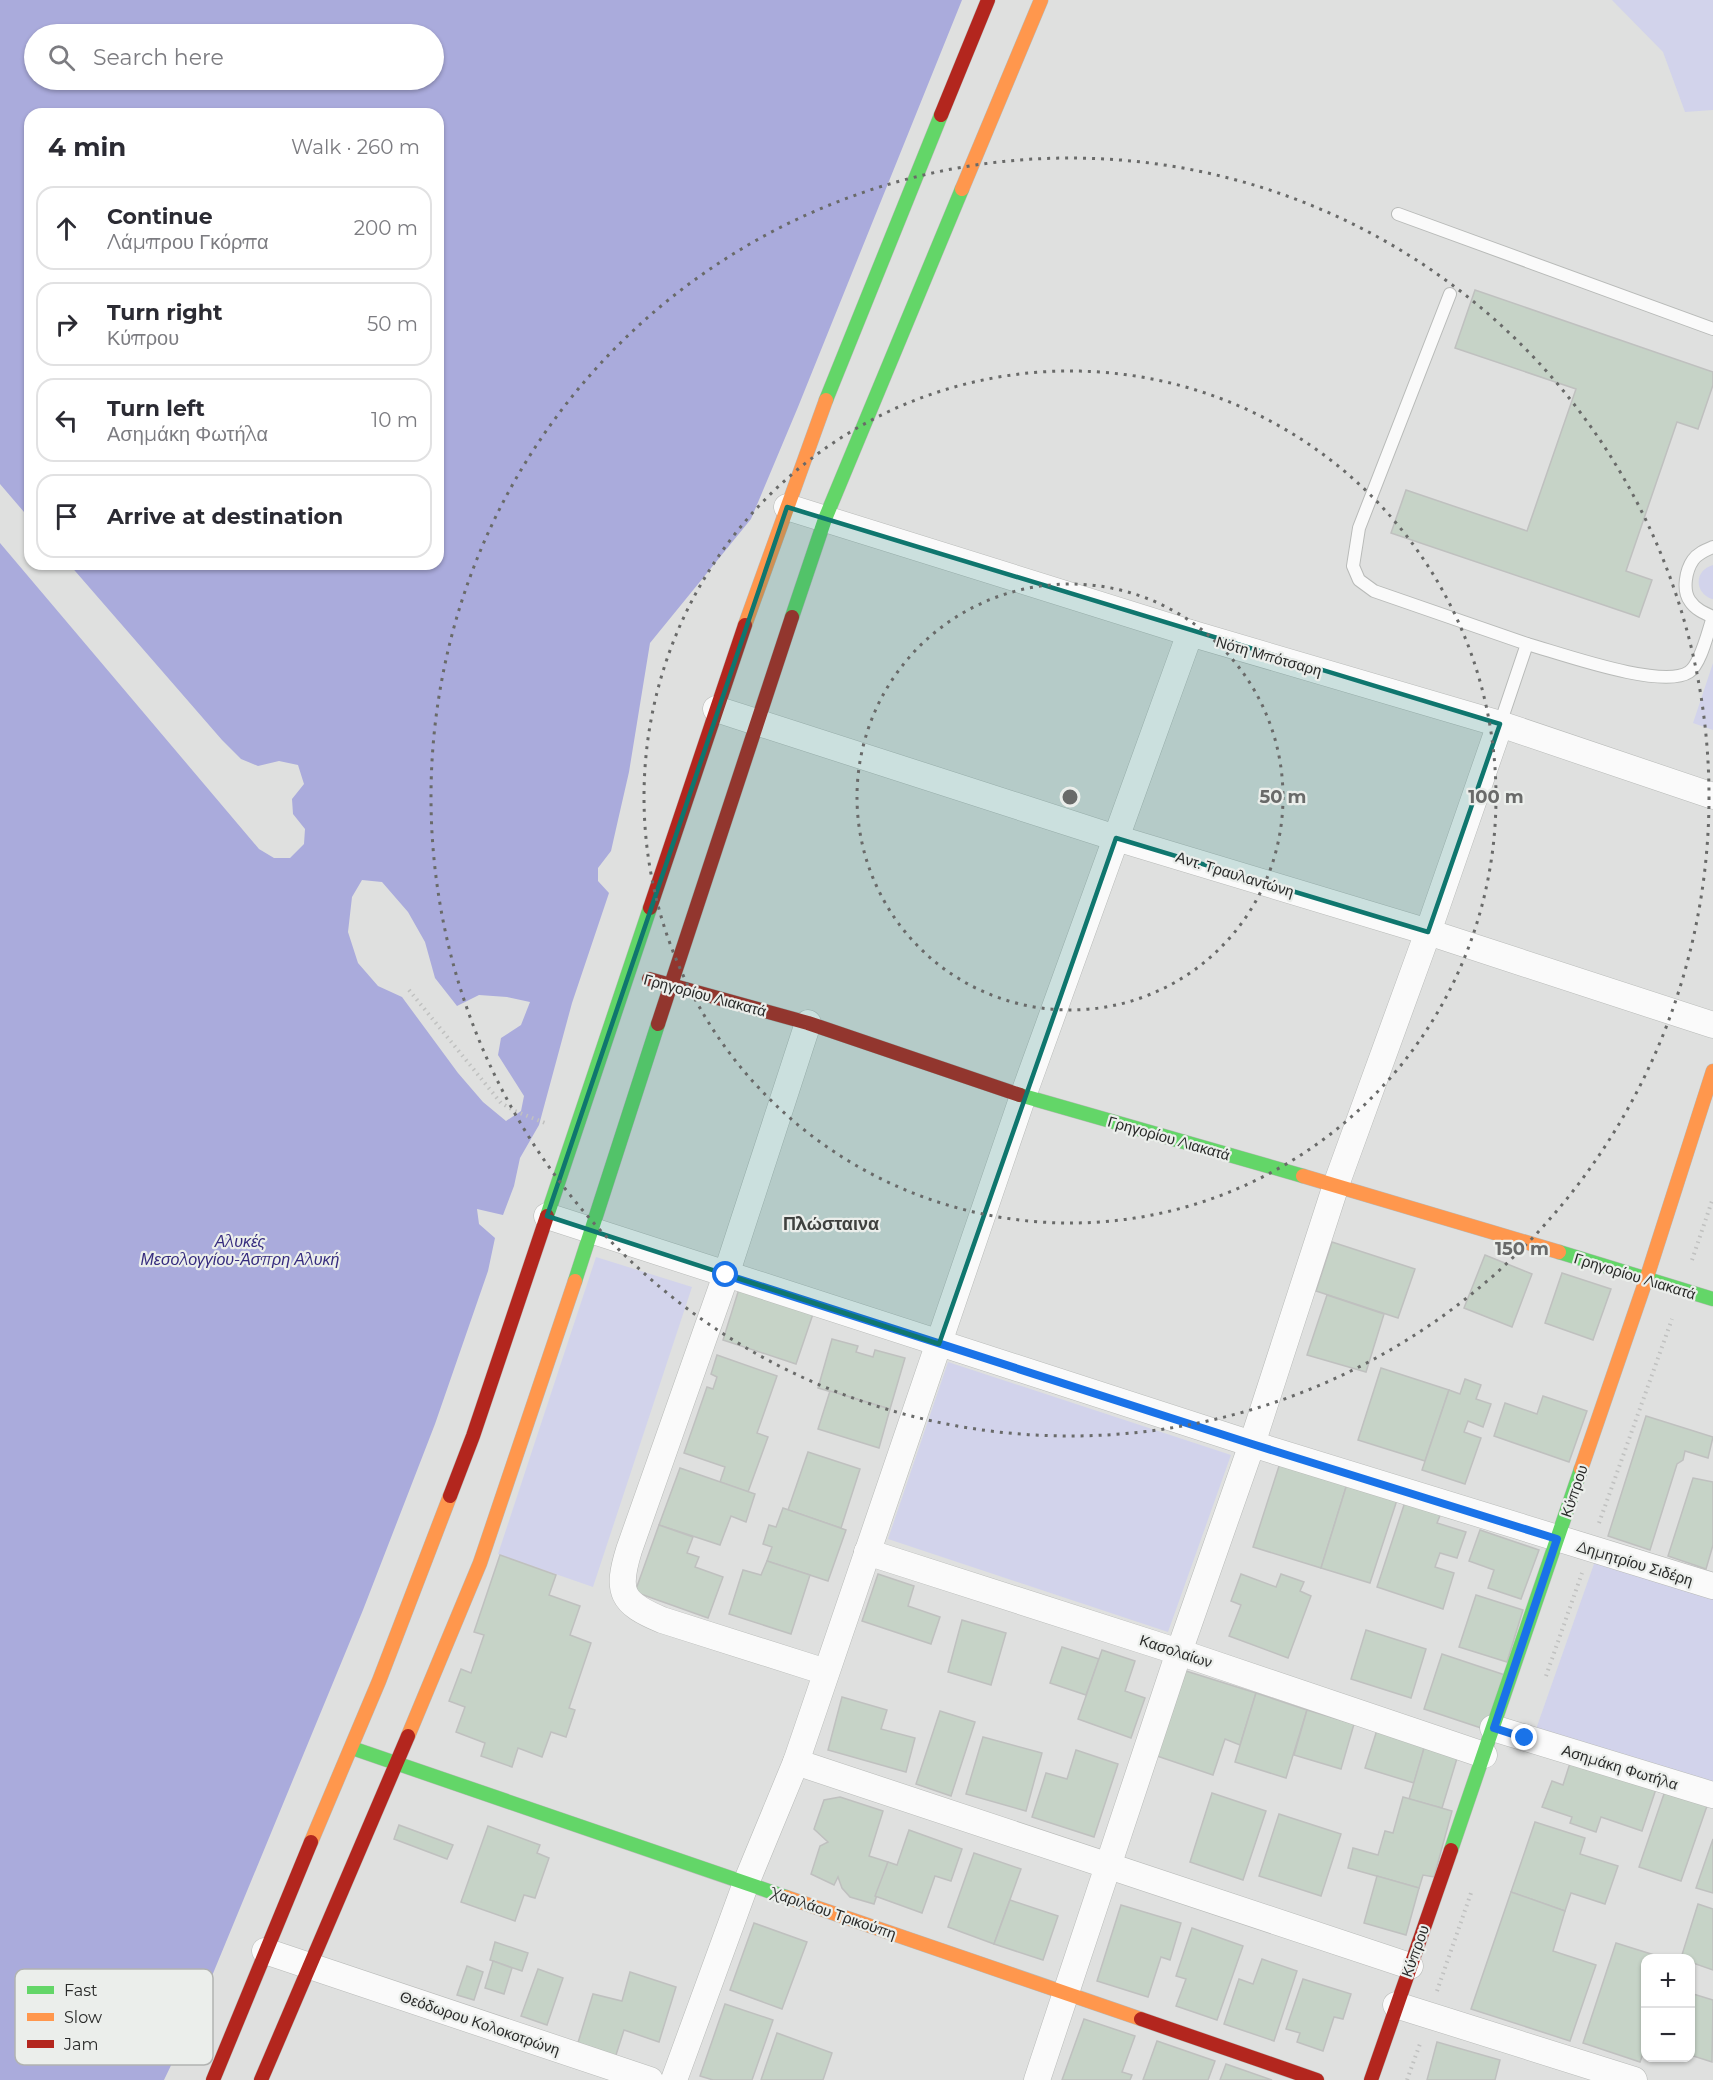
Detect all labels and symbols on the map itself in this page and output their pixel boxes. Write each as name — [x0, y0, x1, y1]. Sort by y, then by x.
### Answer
street label: Νότη Μπότσαρη — [1214, 632, 1324, 680]
text: 50 m — [1260, 786, 1306, 808]
text: 100 m — [1468, 786, 1524, 808]
centre of rings — [1060, 787, 1080, 807]
street label: Αντ. Τραυλαντώνη — [1174, 847, 1296, 901]
street label: Γρηγορίου Λιακατά — [642, 969, 769, 1021]
street label: Γρηγορίου Λιακατά — [1106, 1111, 1233, 1165]
district label: Πλώσταινα — [783, 1213, 879, 1235]
water label: Αλυκές Μεσολογγίου-Άσπρη Αλυκή — [141, 1232, 340, 1269]
text: 150 m — [1495, 1238, 1549, 1260]
street label: Γρηγορίου Λιακατά — [1572, 1248, 1698, 1304]
route start — [712, 1261, 738, 1287]
street label: Κύπρου — [1556, 1462, 1592, 1520]
street label: Δημητρίου Σιδέρη — [1575, 1536, 1695, 1590]
street label: Κασολαίων — [1137, 1630, 1215, 1672]
route end — [1511, 1724, 1537, 1750]
street label: Ασημάκη Φωτήλα — [1559, 1740, 1681, 1794]
street label: Χαριλάου Τρικούπη — [767, 1882, 899, 1943]
street label: Κύπρου — [1397, 1922, 1433, 1980]
legend — [15, 1969, 213, 2065]
text: Fast — [64, 1981, 98, 2000]
street label: Θεόδωρου Κολοκοτρώνη — [398, 1987, 562, 2059]
text: Slow — [64, 2008, 102, 2027]
text: Jam — [63, 2035, 98, 2054]

